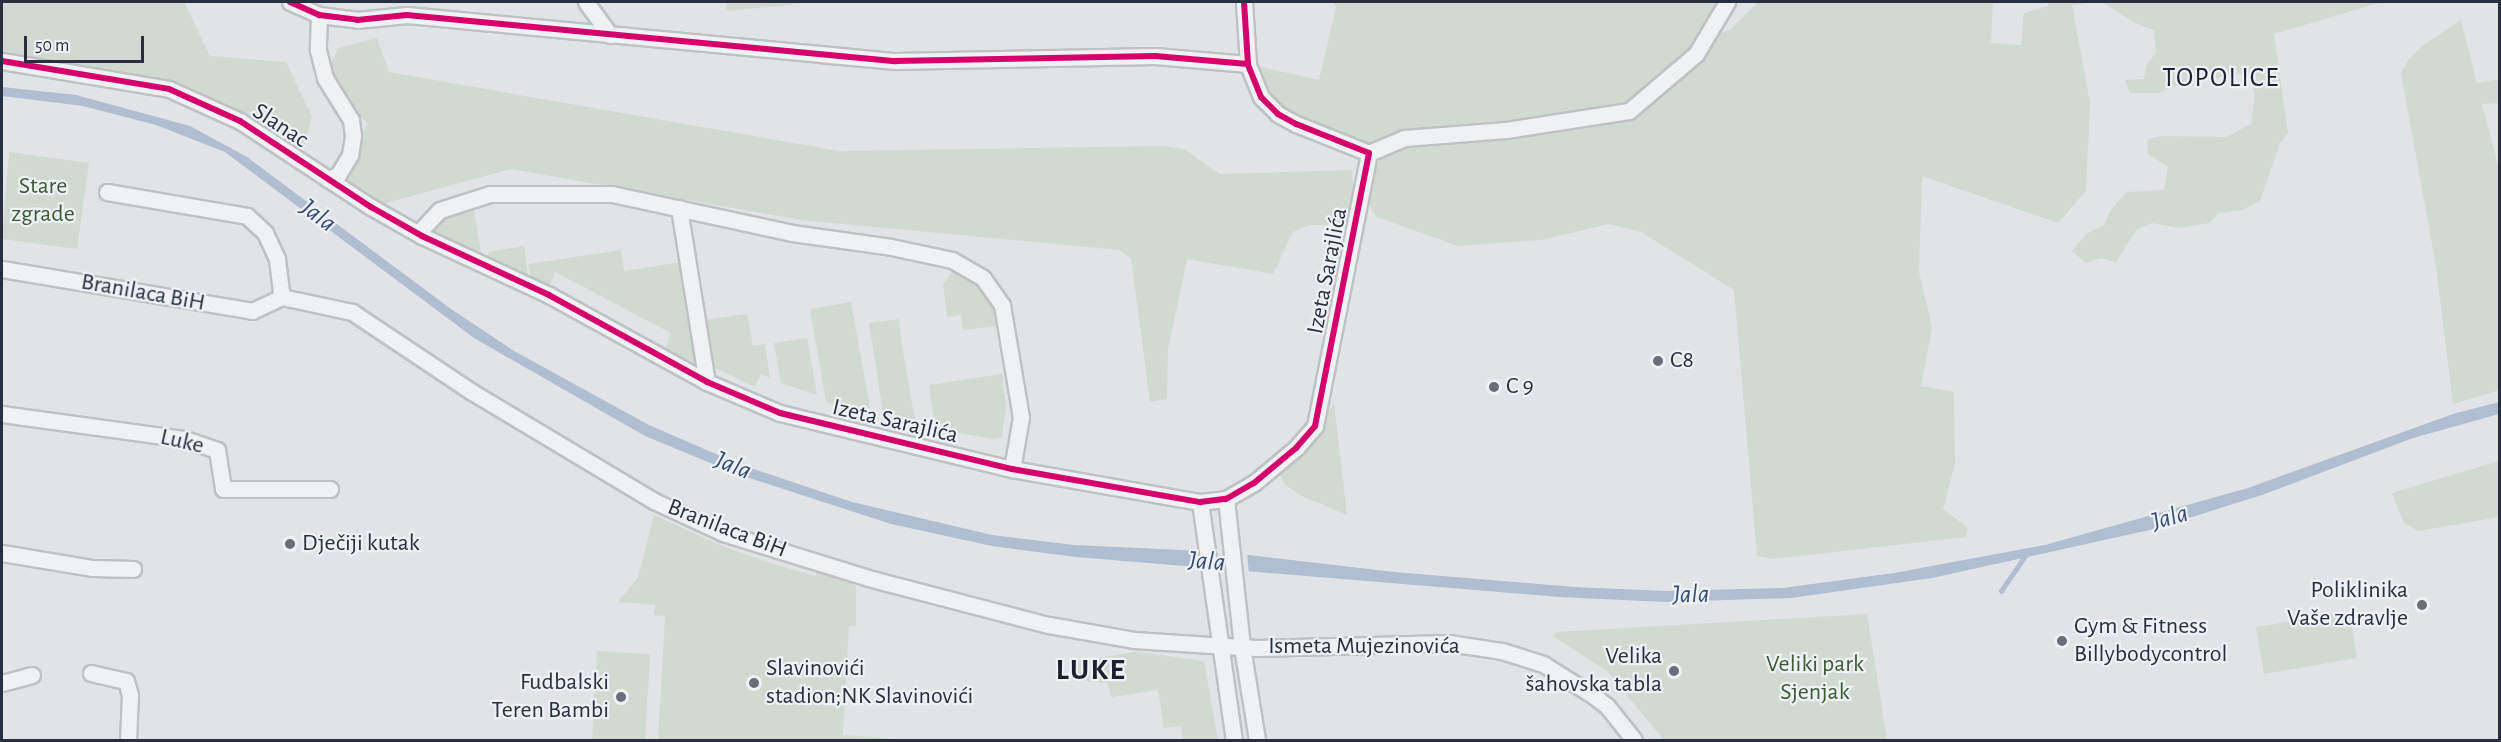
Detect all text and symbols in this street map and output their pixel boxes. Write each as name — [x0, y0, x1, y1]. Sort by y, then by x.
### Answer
scale bar — [27, 24, 147, 62]
text: 50 m — [35, 37, 69, 55]
district label: TOPOLICE — [2162, 62, 2280, 94]
street label: Slanac — [247, 97, 313, 155]
park label: Stare zgrade — [11, 173, 75, 229]
water label: Jala — [294, 193, 342, 239]
street label: Izeta Sarajlića — [1302, 205, 1354, 337]
street label: Branilaca BiH — [79, 268, 207, 318]
place label: C8 — [1670, 347, 1694, 375]
marker: C8 — [1651, 354, 1665, 368]
place label: C 9 — [1506, 373, 1534, 401]
marker: C 9 — [1487, 380, 1501, 394]
street label: Izeta Sarajlića — [829, 394, 961, 450]
street label: Luke — [157, 423, 207, 461]
water label: Jala — [710, 445, 756, 487]
street label: Branilaca BiH — [663, 493, 791, 565]
water label: Jala — [2148, 498, 2192, 538]
place label: Dječiji kutak — [302, 530, 420, 558]
marker: Dječiji kutak — [283, 537, 297, 551]
water label: Jala — [1187, 545, 1227, 579]
place label: Poliklinika Vaše zdravlje — [2287, 577, 2408, 633]
water label: Jala — [1672, 579, 1710, 611]
marker: Poliklinika Vaše zdravlje — [2413, 596, 2431, 614]
place label: Gym & Fitness Billybodycontrol — [2074, 613, 2227, 669]
street label: Ismeta Mujezinovića — [1268, 633, 1460, 661]
marker: Gym & Fitness Billybodycontrol — [2055, 634, 2069, 648]
place label: Velika šahovska tabla — [1525, 643, 1662, 699]
park label: Veliki park Sjenjak — [1766, 651, 1864, 707]
district label: LUKE — [1056, 652, 1126, 688]
place label: Slavinovići stadion;NK Slavinovići — [766, 655, 973, 711]
marker: Velika šahovska tabla — [1667, 664, 1681, 678]
place label: Fudbalski Teren Bambi — [492, 669, 609, 725]
marker: Slavinovići stadion;NK Slavinovići — [747, 676, 761, 690]
marker: Fudbalski Teren Bambi — [614, 690, 628, 704]

